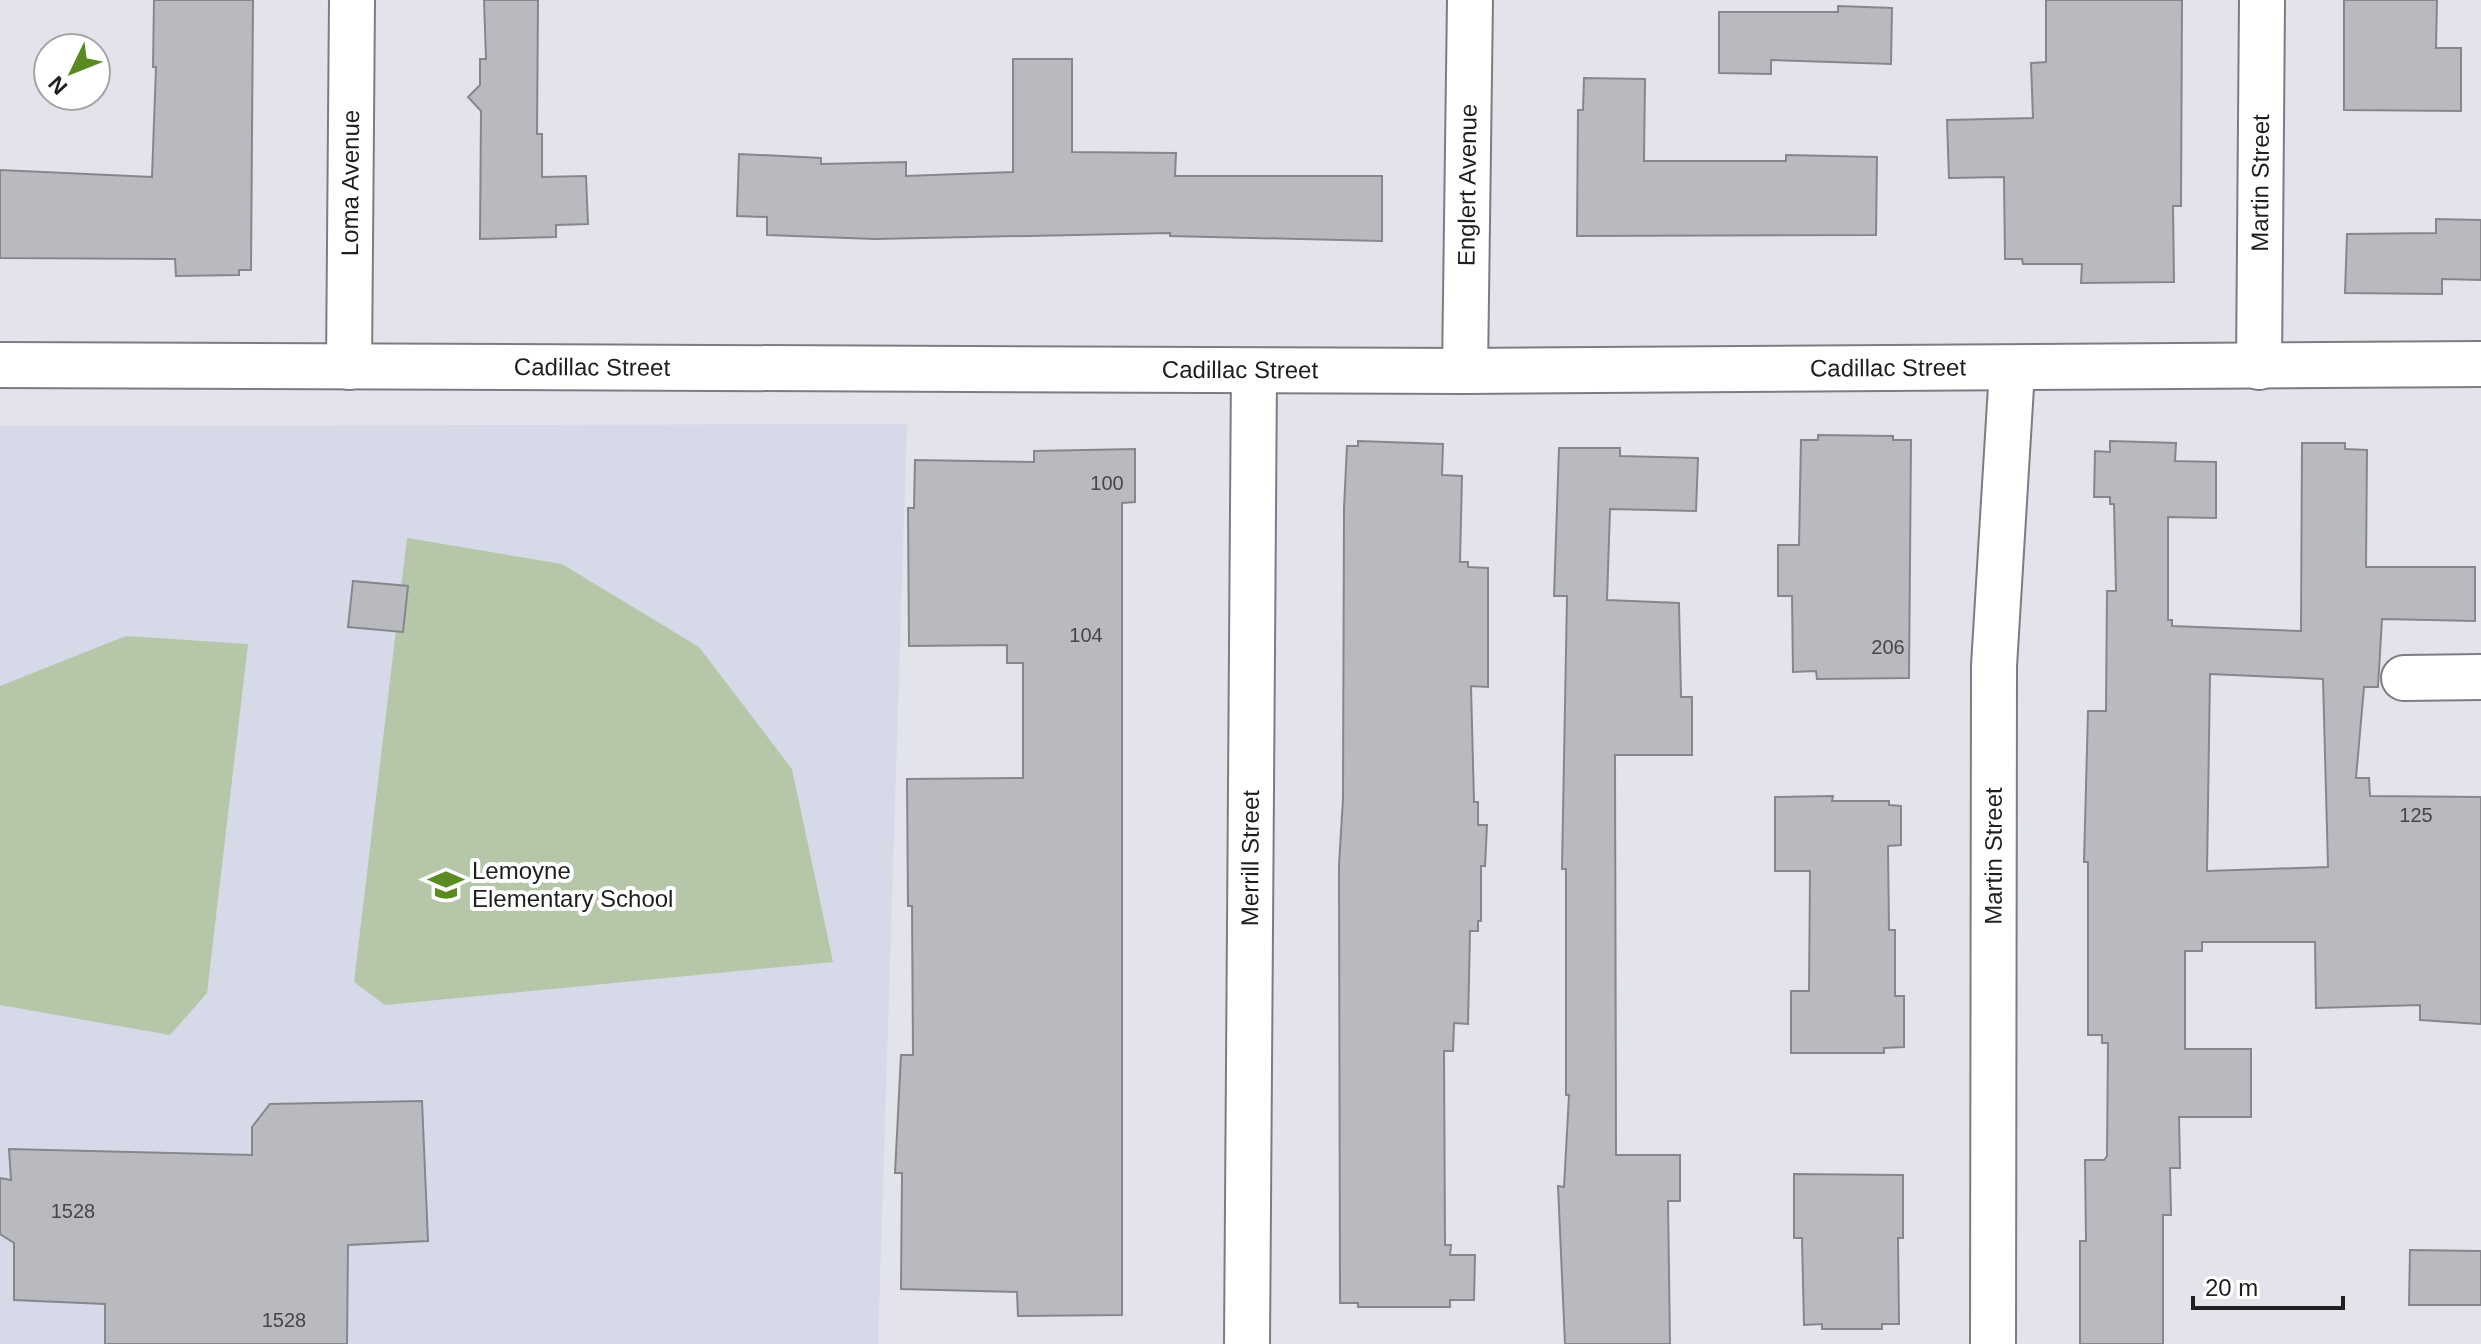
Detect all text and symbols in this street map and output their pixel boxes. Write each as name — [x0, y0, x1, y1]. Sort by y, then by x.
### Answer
north arrow — [32, 32, 112, 112]
text: N — [43, 71, 72, 100]
street label: Englert Avenue — [1452, 104, 1482, 266]
street label: Loma Avenue — [336, 110, 364, 256]
street label: Martin Street — [2246, 114, 2274, 252]
street label: Cadillac Street — [514, 353, 670, 381]
street label: Cadillac Street — [1810, 354, 1966, 382]
street label: Cadillac Street — [1162, 356, 1318, 383]
house number: 100 — [1090, 472, 1124, 494]
house number: 104 — [1069, 624, 1103, 646]
house number: 206 — [1871, 636, 1905, 658]
street label: Martin Street — [1980, 787, 2007, 925]
street label: Merrill Street — [1236, 790, 1264, 926]
house number: 125 — [2399, 804, 2433, 826]
place label: Lemoyne Elementary School — [472, 857, 673, 912]
school or university icon: Lemoyne Elementary School — [427, 866, 465, 904]
house number: 1528 — [51, 1200, 95, 1222]
scale bar — [2193, 1260, 2343, 1310]
text: 20 m — [2205, 1274, 2258, 1301]
house number: 1528 — [262, 1309, 306, 1331]

